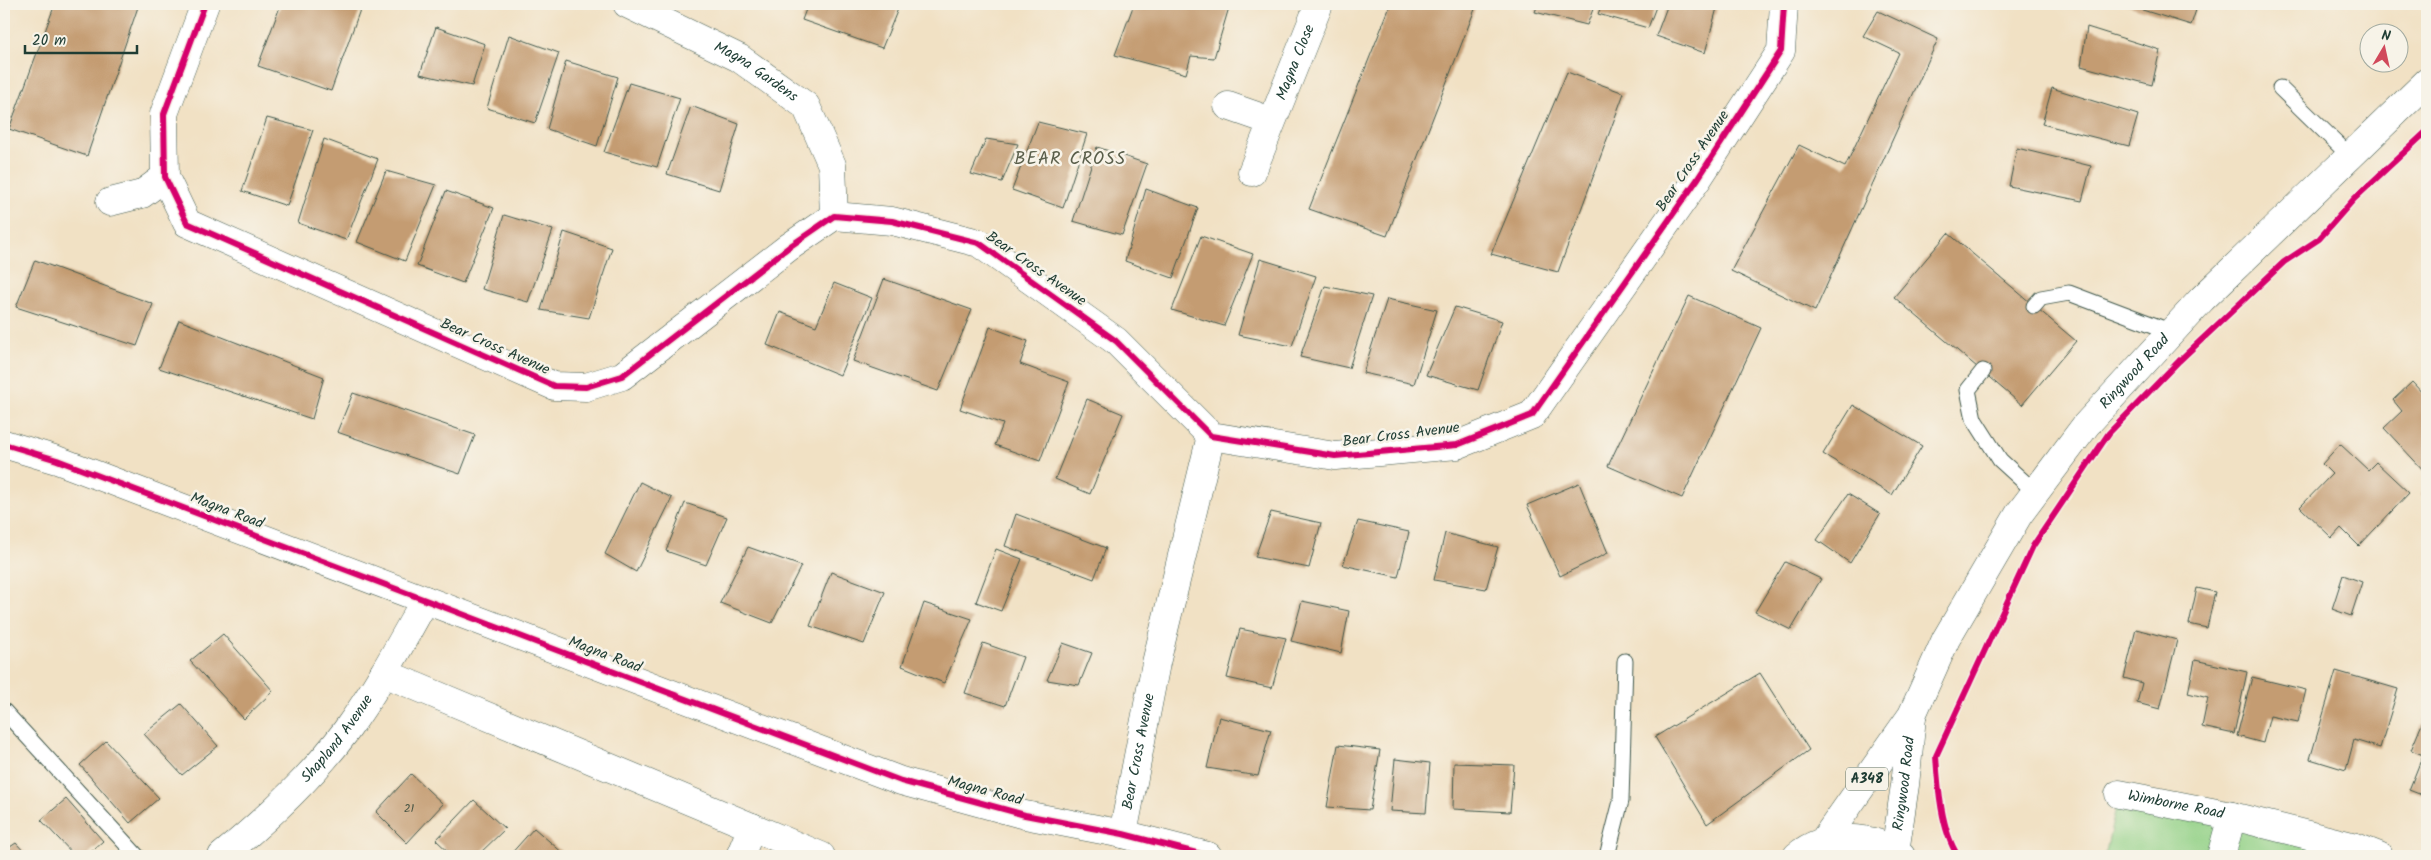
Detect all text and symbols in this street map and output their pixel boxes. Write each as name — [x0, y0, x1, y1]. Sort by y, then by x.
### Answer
street label: Magna Close — [1270, 21, 1322, 104]
scale bar — [25, 22, 138, 54]
north arrow — [2358, 22, 2408, 72]
text: N — [2380, 25, 2392, 48]
text: 20 m — [32, 29, 66, 53]
street label: Magna Gardens — [710, 36, 803, 109]
street label: Bear Cross Avenue — [1650, 105, 1736, 217]
district label: BEAR CROSS — [1014, 145, 1126, 174]
street label: Bear Cross Avenue — [981, 225, 1091, 313]
street label: Bear Cross Avenue — [436, 312, 554, 382]
street label: Ringwood Road — [2094, 329, 2176, 415]
street label: Bear Cross Avenue — [1341, 416, 1461, 454]
street label: Magna Road — [187, 486, 268, 536]
street label: Magna Road — [565, 630, 646, 680]
street label: Shapland Avenue — [295, 690, 380, 789]
street label: Bear Cross Avenue — [1116, 691, 1162, 812]
street label: Ringwood Road — [1886, 735, 1922, 832]
road number: A348 — [1846, 768, 1888, 791]
street label: Magna Road — [945, 769, 1026, 813]
street label: Wimborne Road — [2126, 784, 2227, 826]
house number: 21 — [404, 799, 415, 818]

